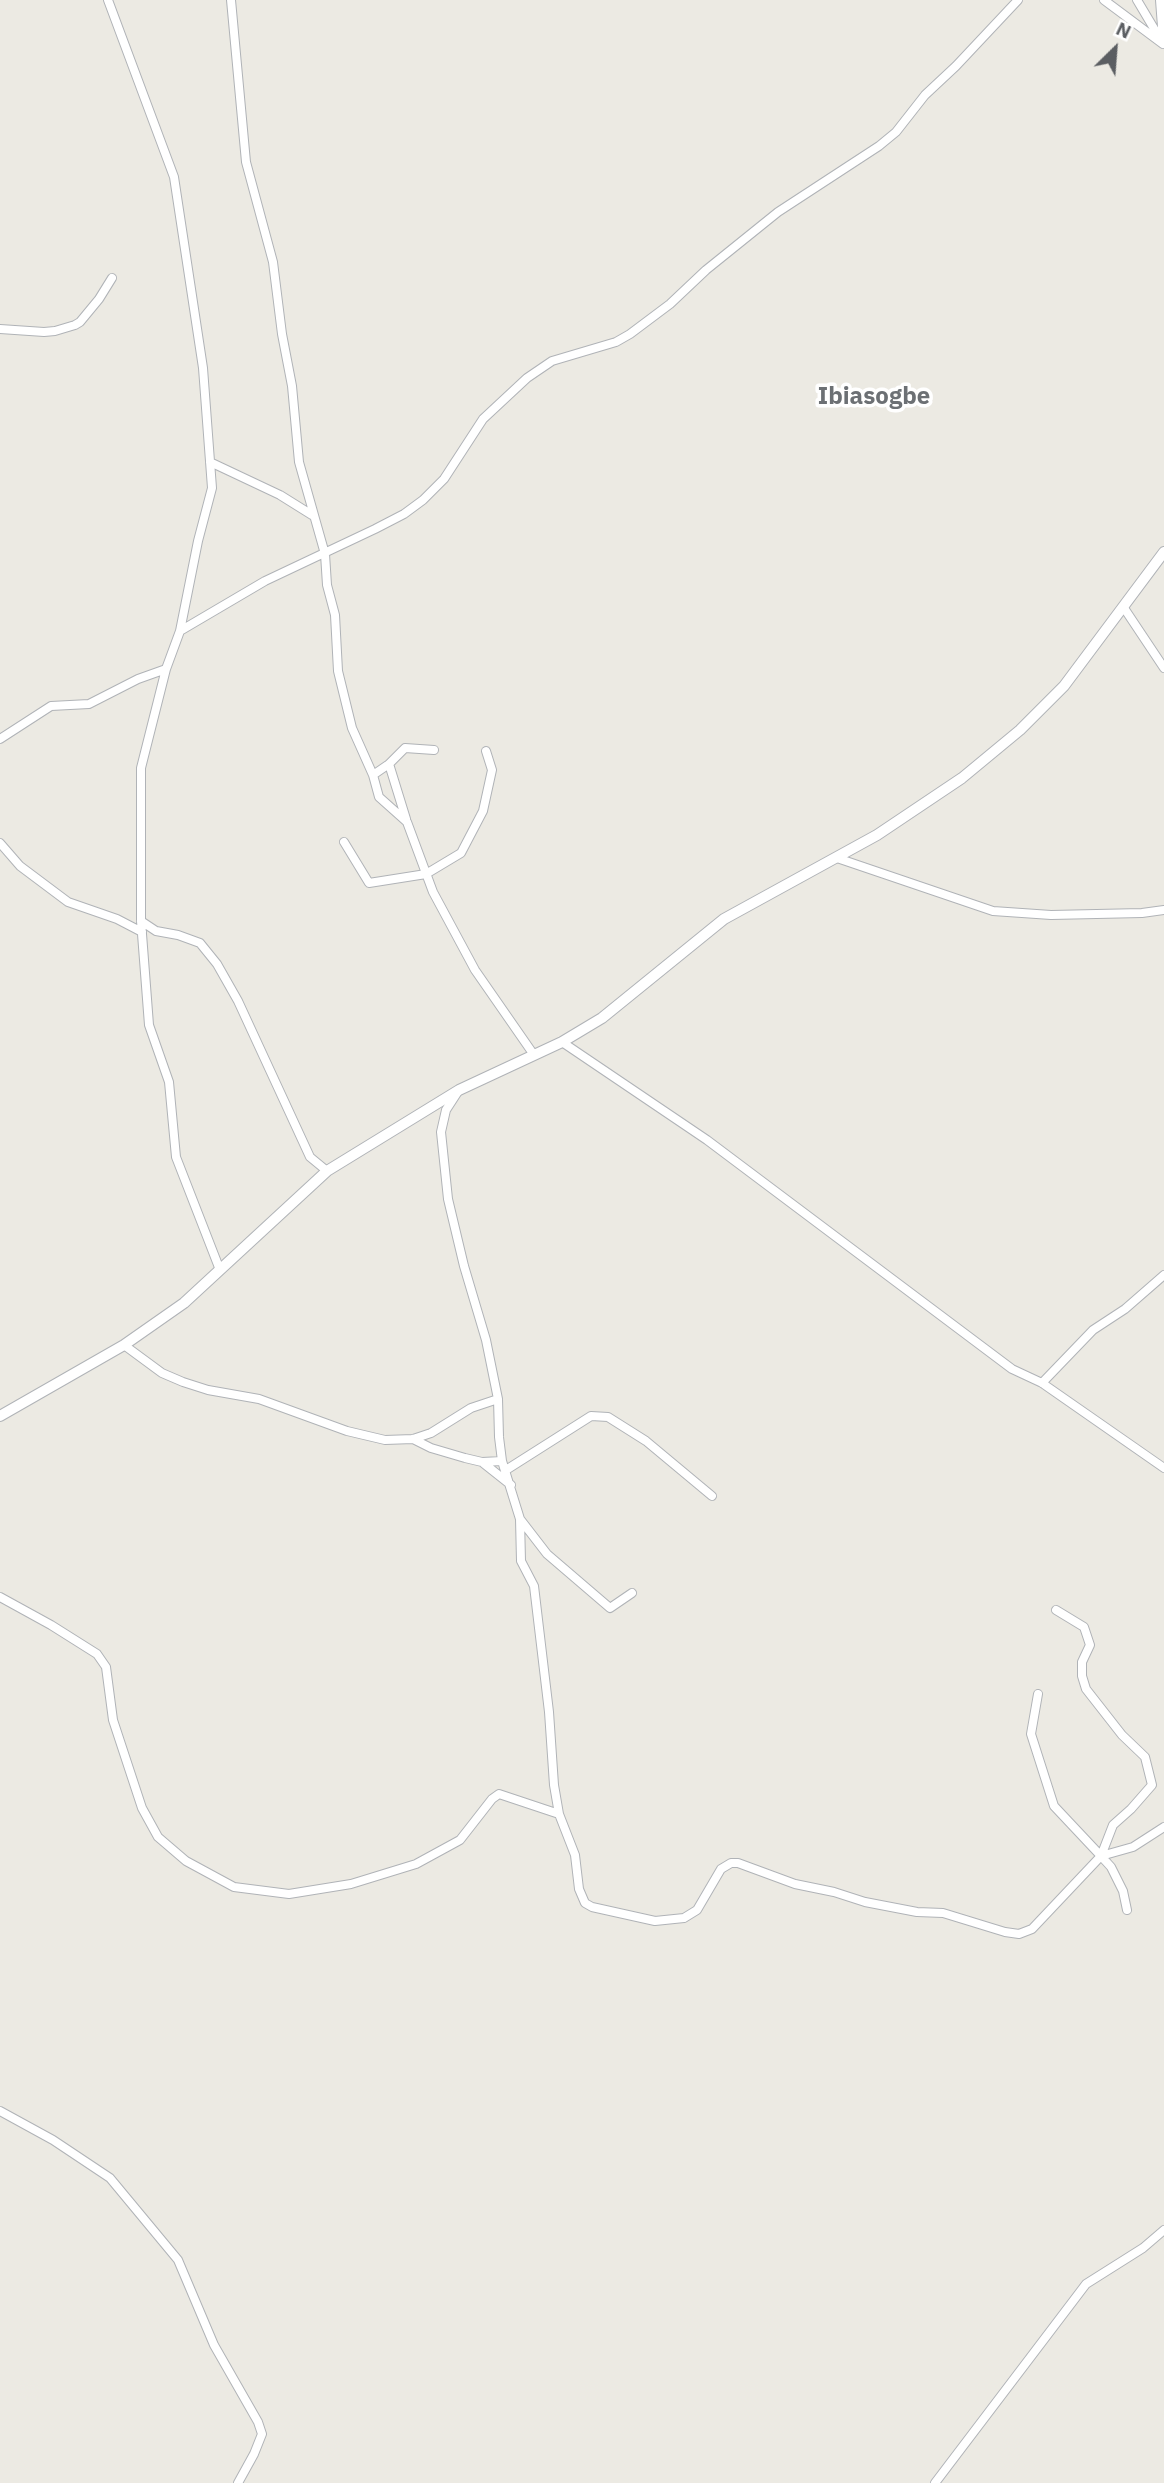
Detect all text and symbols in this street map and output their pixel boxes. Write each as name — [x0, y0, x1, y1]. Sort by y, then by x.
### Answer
north arrow — [1080, 14, 1150, 84]
text: N — [1113, 16, 1135, 44]
district label: Ibiasogbe — [818, 383, 930, 411]

